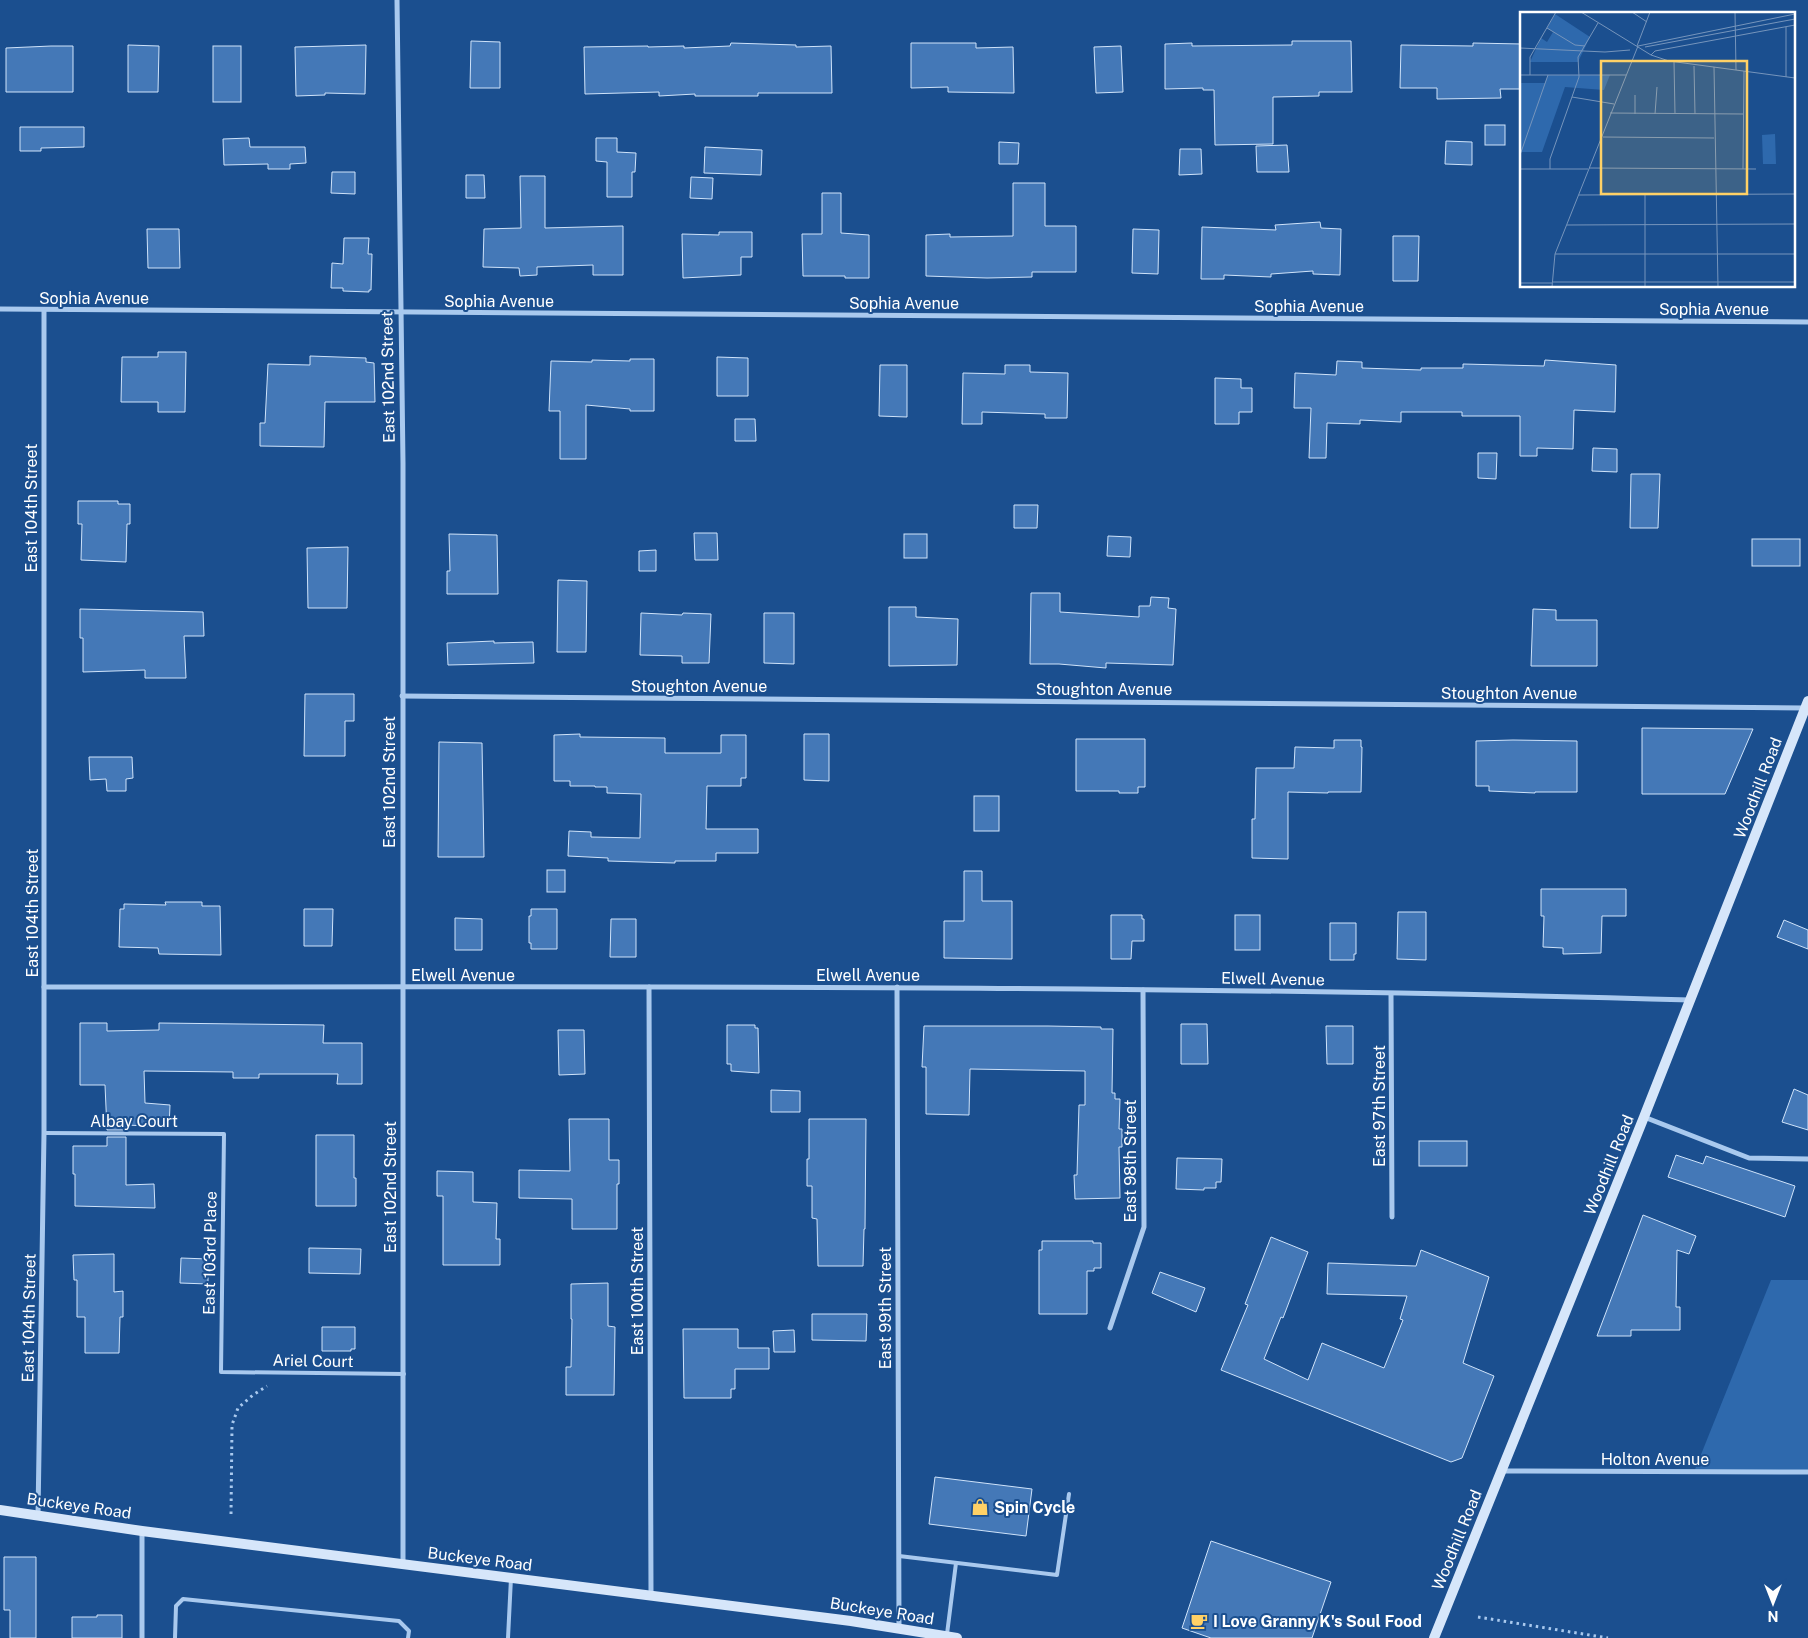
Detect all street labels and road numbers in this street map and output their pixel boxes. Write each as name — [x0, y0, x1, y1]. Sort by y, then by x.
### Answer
street label: Sophia Avenue — [39, 289, 149, 308]
street label: Sophia Avenue — [444, 292, 554, 311]
street label: Sophia Avenue — [849, 294, 959, 313]
street label: Sophia Avenue — [1254, 297, 1364, 316]
street label: Sophia Avenue — [1659, 300, 1769, 319]
street label: East 102nd Street — [377, 311, 399, 443]
street label: East 104th Street — [22, 443, 41, 573]
street label: Stoughton Avenue — [631, 677, 767, 696]
street label: Stoughton Avenue — [1036, 680, 1172, 699]
street label: Stoughton Avenue — [1441, 684, 1577, 703]
street label: East 102nd Street — [380, 716, 399, 848]
street label: Woodhill Road — [1730, 735, 1786, 841]
street label: East 104th Street — [23, 848, 42, 978]
street label: Elwell Avenue — [411, 966, 515, 985]
street label: Elwell Avenue — [816, 966, 920, 985]
street label: Elwell Avenue — [1221, 969, 1325, 989]
street label: East 97th Street — [1370, 1045, 1389, 1167]
street label: East 98th Street — [1121, 1100, 1140, 1222]
street label: Albay Court — [90, 1112, 178, 1131]
street label: Woodhill Road — [1580, 1112, 1638, 1218]
street label: East 102nd Street — [381, 1121, 400, 1253]
street label: East 103rd Place — [199, 1191, 221, 1315]
street label: East 100th Street — [628, 1227, 647, 1355]
street label: East 99th Street — [876, 1247, 895, 1369]
street label: East 104th Street — [18, 1253, 40, 1383]
street label: Ariel Court — [272, 1351, 354, 1371]
street label: Holton Avenue — [1601, 1450, 1709, 1469]
street label: Woodhill Road — [1428, 1487, 1486, 1593]
street label: Buckeye Road — [26, 1489, 132, 1523]
street label: Buckeye Road — [427, 1543, 533, 1575]
street label: Buckeye Road — [829, 1593, 935, 1629]

